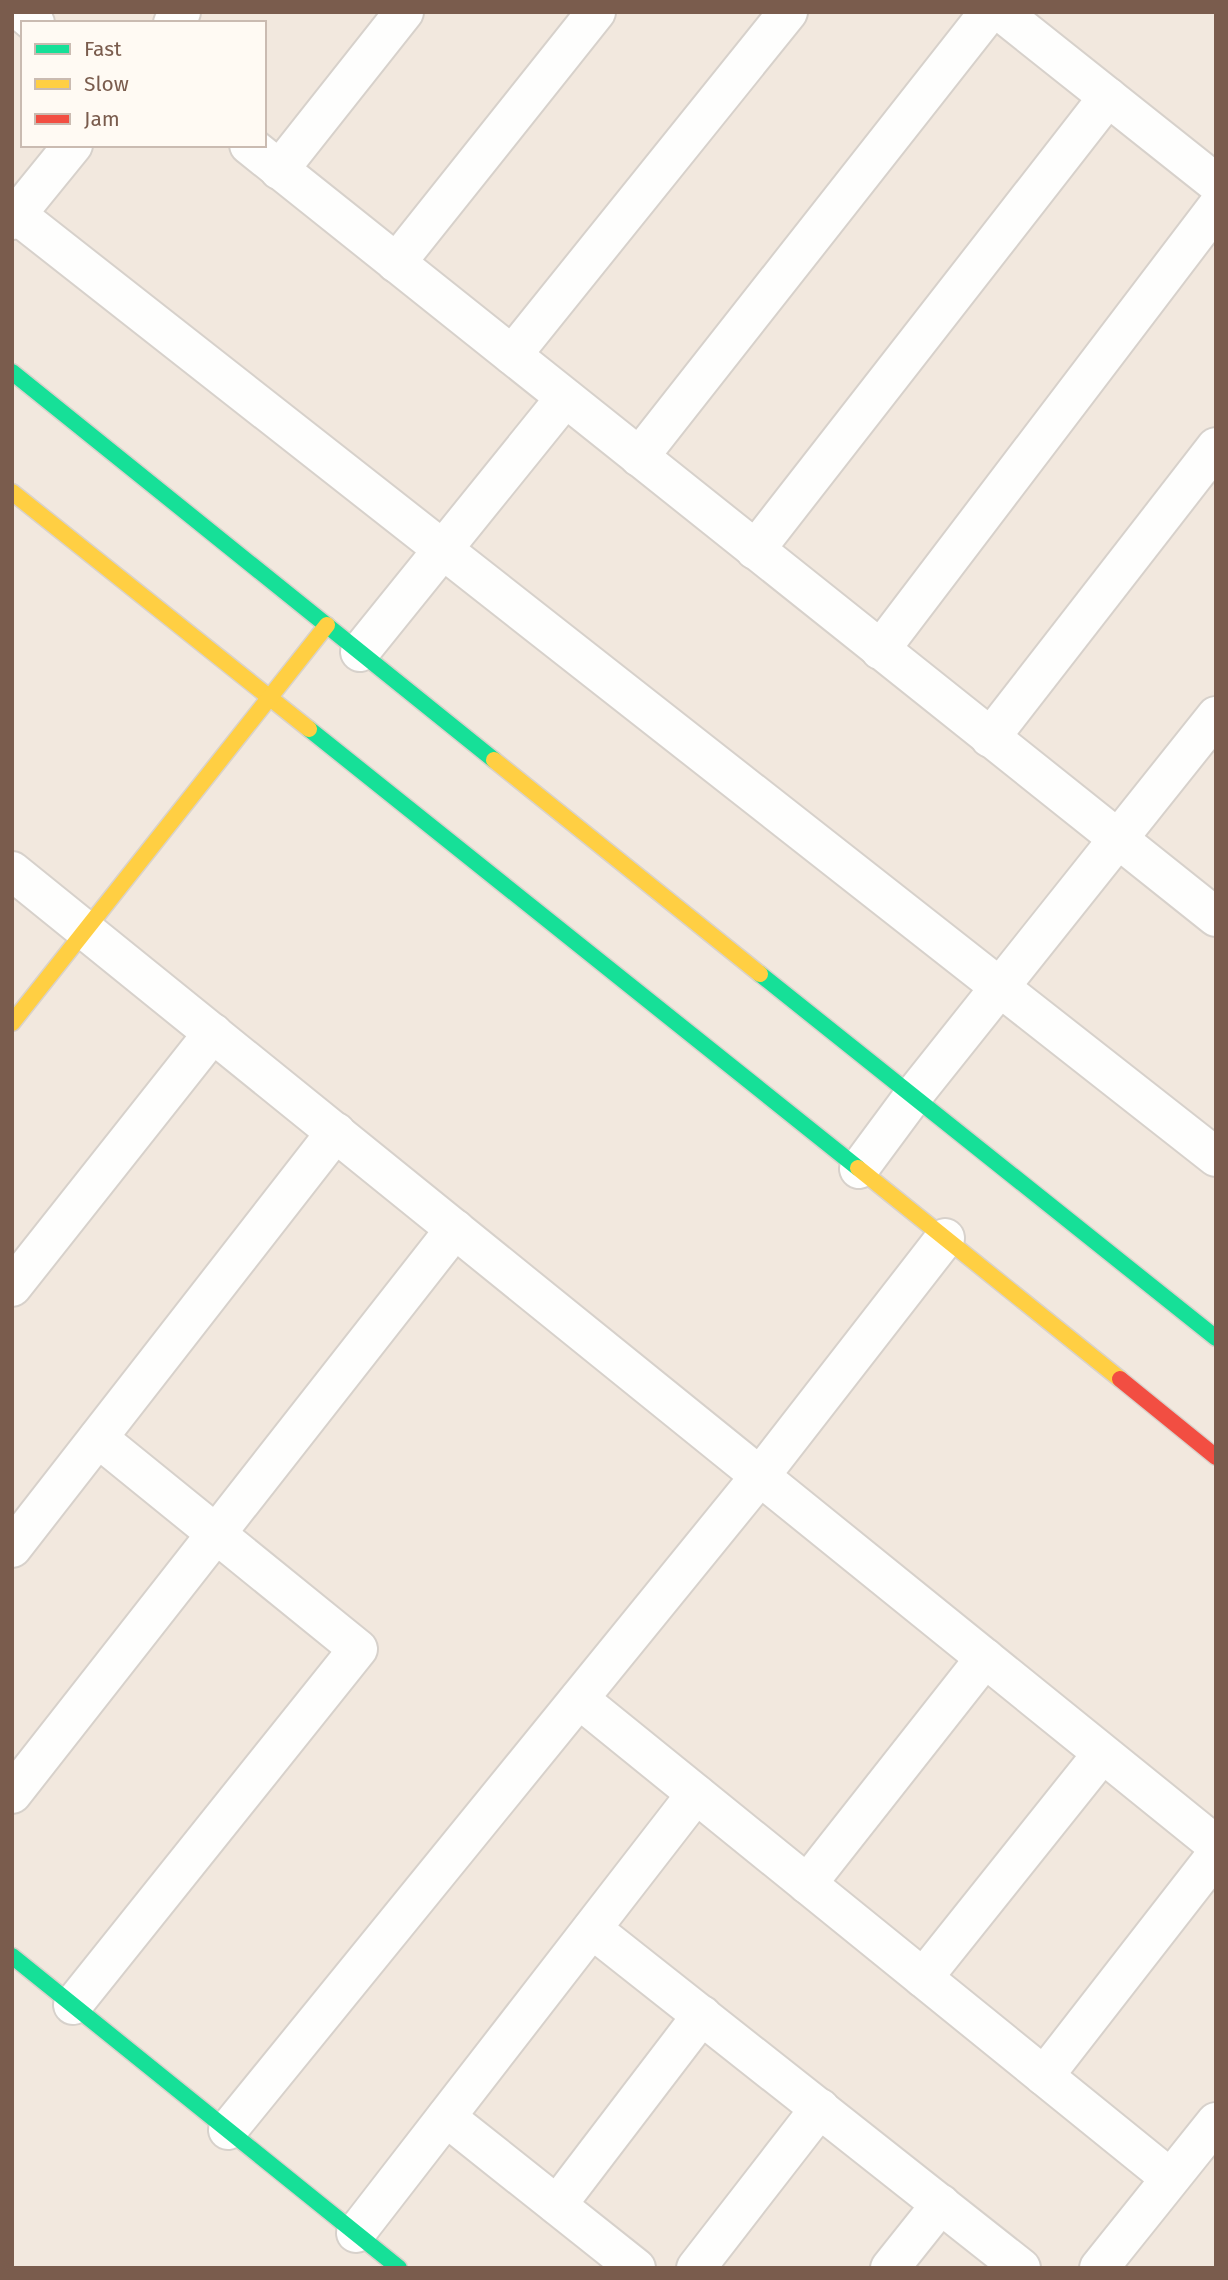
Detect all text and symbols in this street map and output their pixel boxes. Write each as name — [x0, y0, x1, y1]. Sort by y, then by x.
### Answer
legend — [21, 21, 266, 147]
text: Fast — [84, 36, 122, 62]
text: Slow — [84, 71, 129, 97]
text: Jam — [84, 106, 120, 132]

